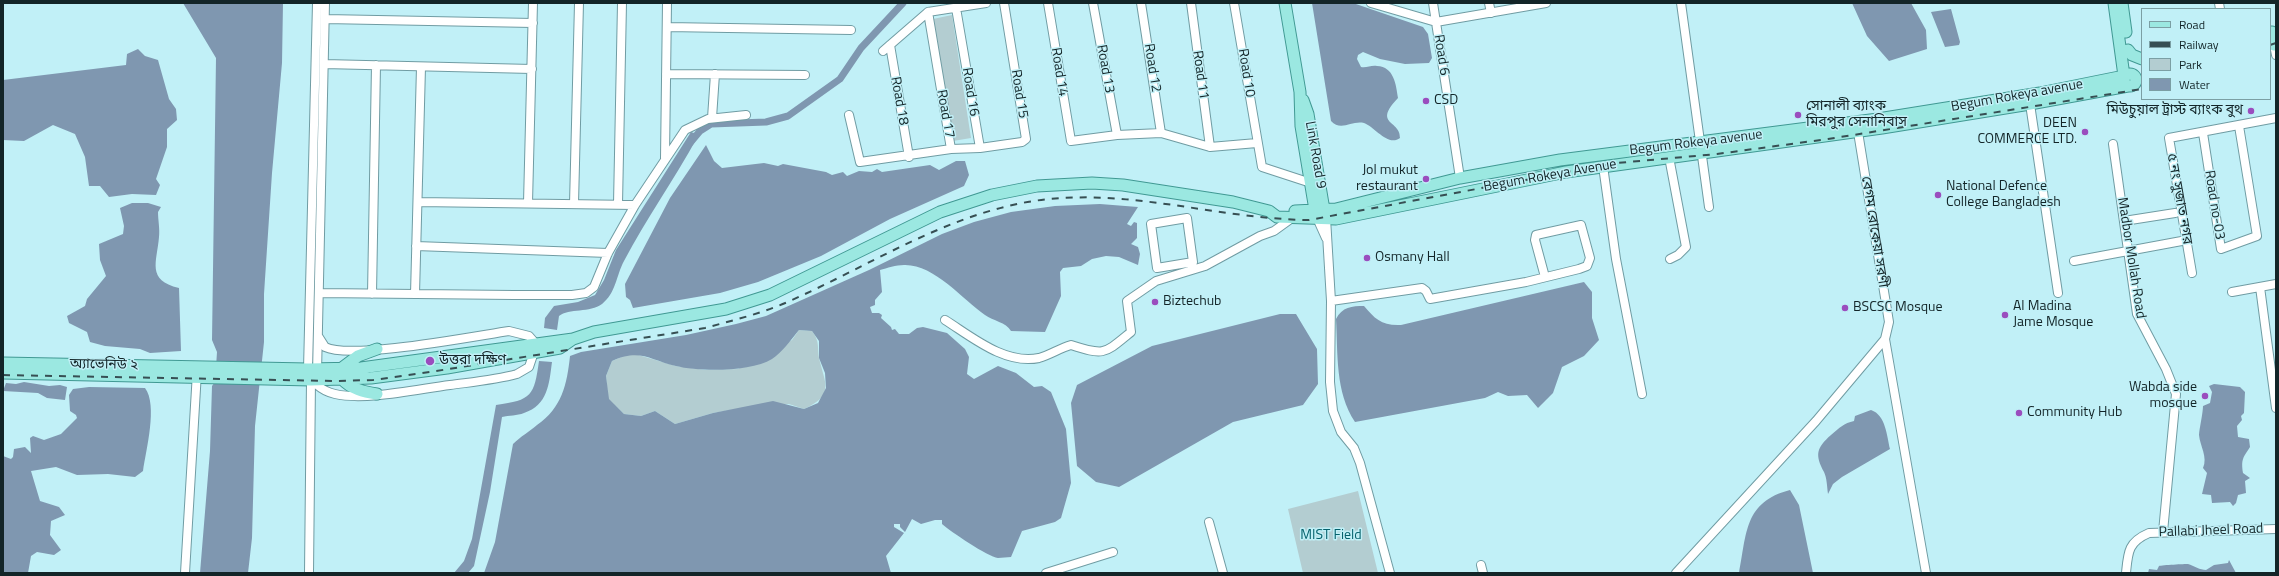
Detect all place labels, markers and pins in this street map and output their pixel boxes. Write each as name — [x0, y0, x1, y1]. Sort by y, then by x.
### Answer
place label: CSD — [1434, 93, 1458, 109]
marker: CSD — [1421, 96, 1431, 106]
place label: সোনালী ব্যাংক মিরপুর সেনানিবাস — [1806, 99, 1907, 132]
place label: মিউচুয়াল ট্রাস্ট ব্যাংক বুথ — [2107, 103, 2243, 119]
marker: মিউচুয়াল ট্রাস্ট ব্যাংক বুথ — [2246, 106, 2256, 116]
marker: সোনালী ব্যাংক মিরপুর সেনানিবাস — [1793, 110, 1803, 120]
place label: DEEN COMMERCE LTD. — [1977, 116, 2077, 148]
marker: DEEN COMMERCE LTD. — [2080, 127, 2090, 137]
place label: Jol mukut restaurant — [1356, 163, 1418, 196]
marker: Jol mukut restaurant — [1421, 174, 1431, 184]
place label: National Defence College Bangladesh — [1946, 179, 2061, 212]
marker: National Defence College Bangladesh — [1933, 190, 1943, 200]
place label: Osmany Hall — [1375, 250, 1450, 266]
marker: Osmany Hall — [1362, 253, 1372, 263]
place label: Biztechub — [1163, 294, 1221, 310]
marker: Biztechub — [1150, 297, 1160, 307]
place label: Al Madina Jame Mosque — [2013, 299, 2093, 332]
place label: BSCSC Mosque — [1853, 300, 1943, 316]
marker: BSCSC Mosque — [1840, 303, 1850, 313]
marker: Al Madina Jame Mosque — [2000, 310, 2010, 320]
place label: উত্তরা দক্ষিণ — [439, 353, 506, 369]
marker: উত্তরা দক্ষিণ — [424, 355, 436, 367]
place label: Wabda side mosque — [2129, 380, 2197, 412]
marker: Wabda side mosque — [2200, 391, 2210, 401]
place label: Community Hub — [2027, 405, 2122, 421]
marker: Community Hub — [2014, 408, 2024, 418]

